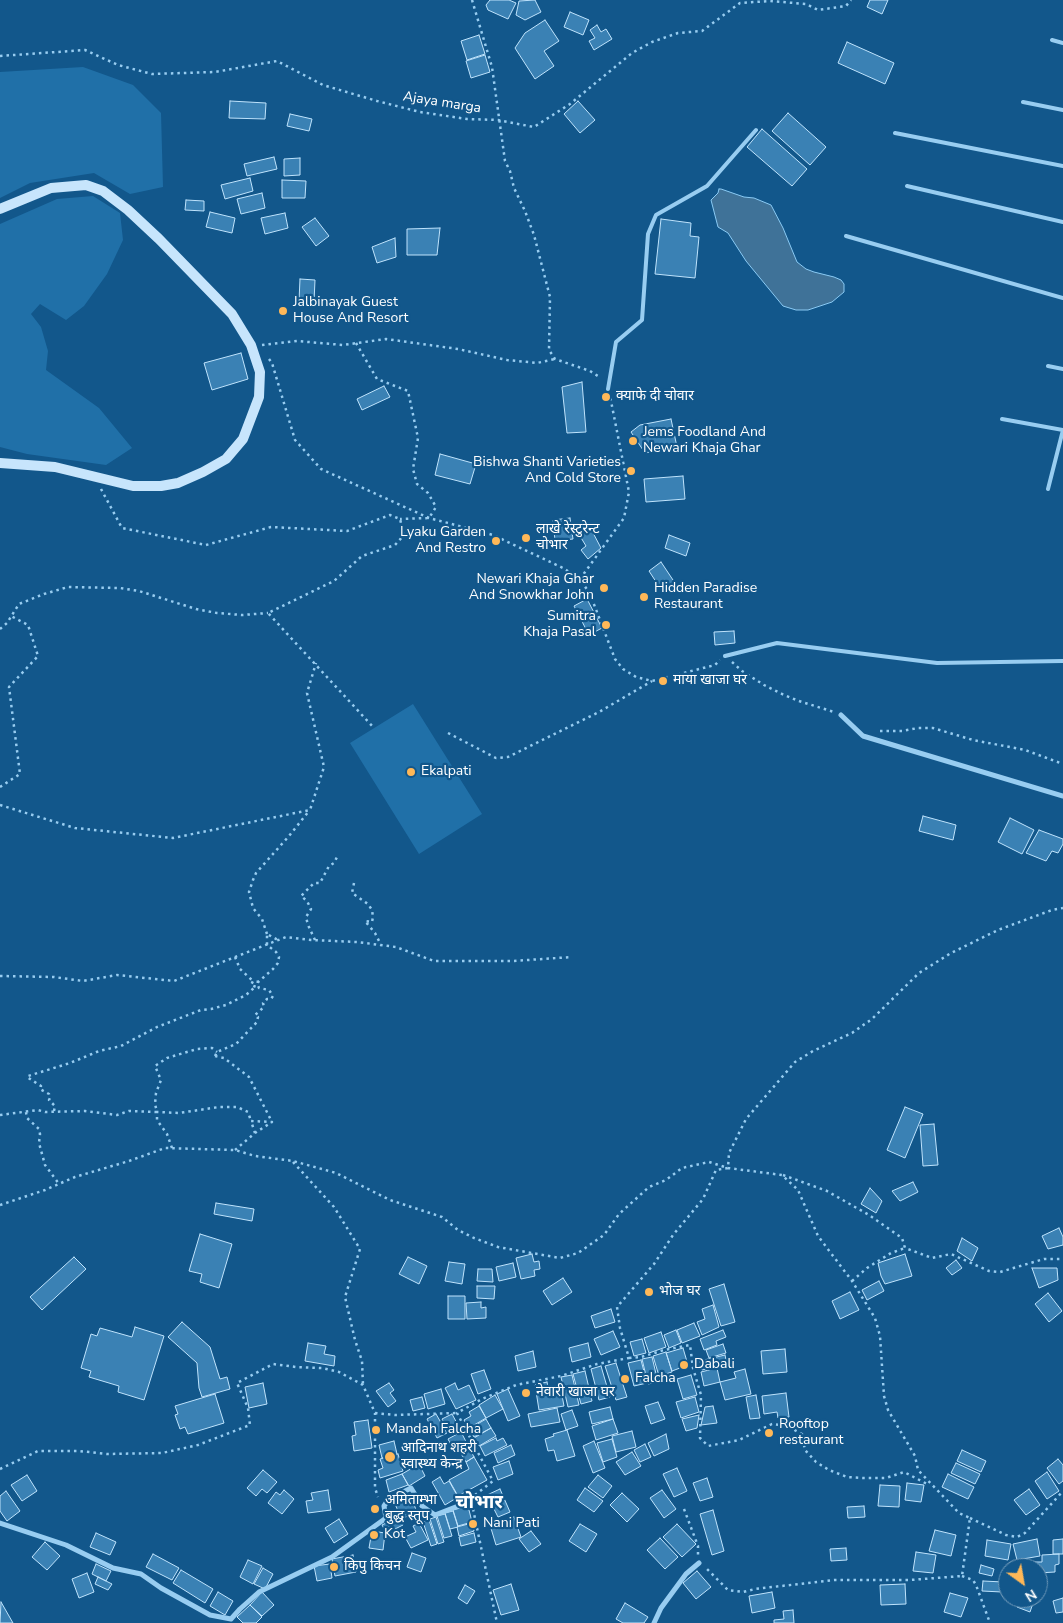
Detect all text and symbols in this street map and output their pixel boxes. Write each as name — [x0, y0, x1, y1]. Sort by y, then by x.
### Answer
street label: Ajaya marga — [402, 89, 482, 117]
place label: Jalbinayak Guest House And Resort — [293, 295, 408, 328]
marker: Jalbinayak Guest House And Resort — [277, 305, 289, 317]
place label: क्याफे दी चोवार — [616, 389, 694, 405]
marker: क्याफे दी चोवार — [600, 391, 612, 403]
place label: Jems Foodland And Newari Khaja Ghar — [643, 425, 766, 458]
marker: Jems Foodland And Newari Khaja Ghar — [627, 435, 639, 447]
place label: Bishwa Shanti Varieties And Cold Store — [473, 455, 621, 488]
marker: Bishwa Shanti Varieties And Cold Store — [625, 465, 637, 477]
place label: लाखे रेस्टुरेन्ट चोभार — [536, 522, 600, 554]
place label: Lyaku Garden And Restro — [400, 525, 486, 558]
marker: लाखे रेस्टुरेन्ट चोभार — [520, 532, 532, 544]
marker: Lyaku Garden And Restro — [490, 535, 502, 547]
place label: Newari Khaja Ghar And Snowkhar John — [469, 572, 594, 604]
place label: Hidden Paradise Restaurant — [654, 581, 757, 614]
marker: Newari Khaja Ghar And Snowkhar John — [598, 582, 610, 594]
marker: Hidden Paradise Restaurant — [638, 591, 650, 603]
place label: Sumitra Khaja Pasal — [523, 609, 596, 642]
marker: Sumitra Khaja Pasal — [600, 619, 612, 631]
place label: माया खाजा घर — [673, 673, 747, 689]
marker: माया खाजा घर — [657, 675, 669, 687]
place label: Ekalpati — [421, 764, 471, 780]
marker: Ekalpati — [405, 766, 417, 778]
place label: भोज घर — [659, 1284, 700, 1300]
marker: भोज घर — [643, 1286, 655, 1298]
place label: Dabali — [694, 1357, 735, 1373]
marker: Dabali — [678, 1359, 690, 1371]
place label: Falcha — [635, 1371, 676, 1387]
marker: Falcha — [619, 1373, 631, 1385]
place label: नेवारी खाजा घर — [536, 1385, 615, 1401]
marker: नेवारी खाजा घर — [520, 1387, 532, 1399]
place label: Rooftop restaurant — [779, 1417, 843, 1450]
place label: Mandah Falcha — [386, 1422, 481, 1438]
marker: Mandah Falcha — [370, 1424, 382, 1436]
marker: Rooftop restaurant — [763, 1427, 775, 1439]
place label: आदिनाथ शहरी स्वास्थ्य केन्द्र — [401, 1441, 477, 1474]
marker: आदिनाथ शहरी स्वास्थ्य केन्द्र — [383, 1450, 397, 1464]
district label: चोभार — [455, 1492, 503, 1514]
place label: अमिताम्भा बुद्ध स्तूप — [385, 1493, 437, 1525]
marker: अमिताम्भा बुद्ध स्तूप — [369, 1503, 381, 1515]
place label: Nani Pati — [483, 1516, 540, 1532]
marker: Nani Pati — [467, 1518, 479, 1530]
place label: Kot — [384, 1527, 405, 1543]
marker: Kot — [368, 1529, 380, 1541]
north arrow — [998, 1558, 1048, 1608]
place label: किपु किचन — [344, 1559, 401, 1575]
marker: किपु किचन — [328, 1561, 340, 1573]
text: N — [1021, 1584, 1040, 1606]

